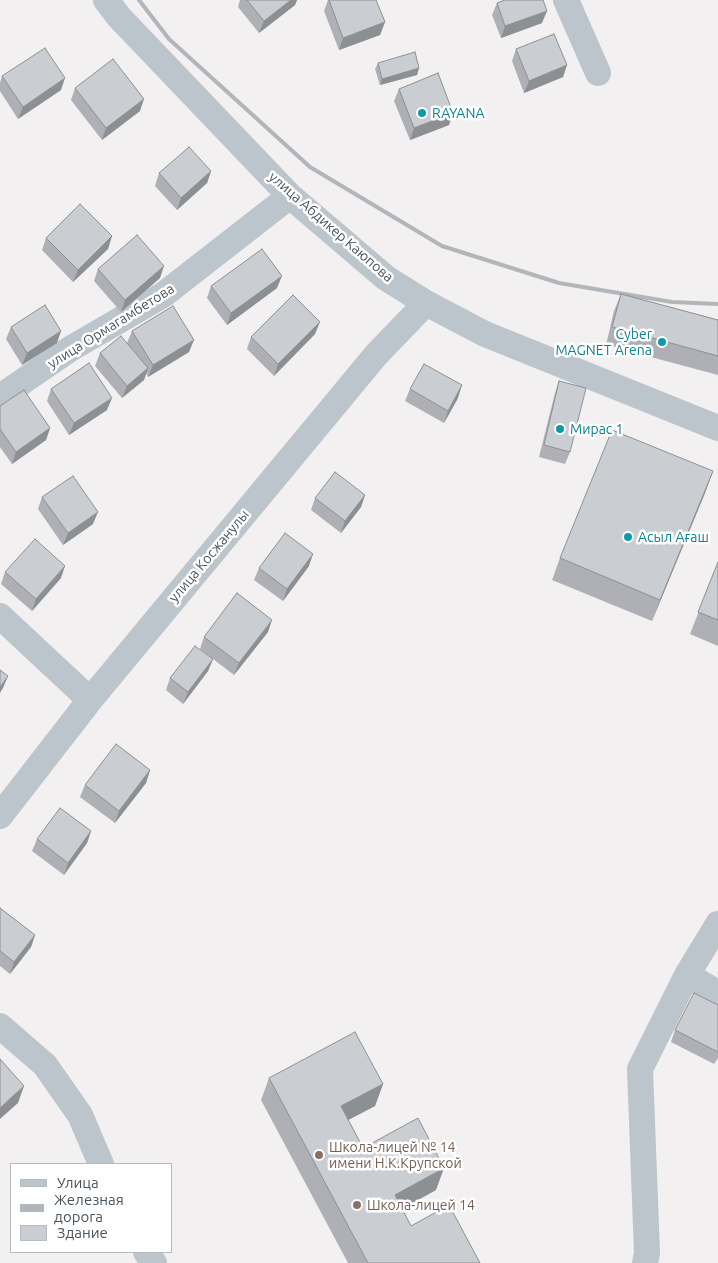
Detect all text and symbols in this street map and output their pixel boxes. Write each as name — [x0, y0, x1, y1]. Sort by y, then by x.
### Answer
place label: RAYANA — [432, 105, 485, 121]
marker: RAYANA — [416, 107, 428, 119]
street label: улица Абдикер Каюпова — [265, 168, 397, 286]
street label: улица Ормагамбетова — [45, 280, 177, 372]
place label: Cyber MAGNET Arena — [555, 326, 652, 358]
marker: Cyber MAGNET Arena — [656, 336, 668, 348]
place label: Мирас 1 — [570, 421, 623, 437]
marker: Мирас 1 — [554, 423, 566, 435]
street label: улица Косжанулы — [165, 506, 253, 606]
place label: Асыл Ағаш — [638, 529, 709, 545]
marker: Асыл Ағаш — [622, 531, 634, 543]
place label: Школа-лицей № 14 имени Н.К.Крупской — [329, 1139, 462, 1172]
marker: Школа-лицей № 14 имени Н.К.Крупской — [313, 1149, 325, 1161]
legend — [10, 1163, 172, 1253]
text: Улица — [57, 1174, 99, 1191]
text: Железная дорога — [54, 1191, 124, 1225]
place label: Школа-лицей 14 — [367, 1197, 475, 1213]
marker: Школа-лицей 14 — [351, 1199, 363, 1211]
text: Здание — [57, 1224, 108, 1241]

